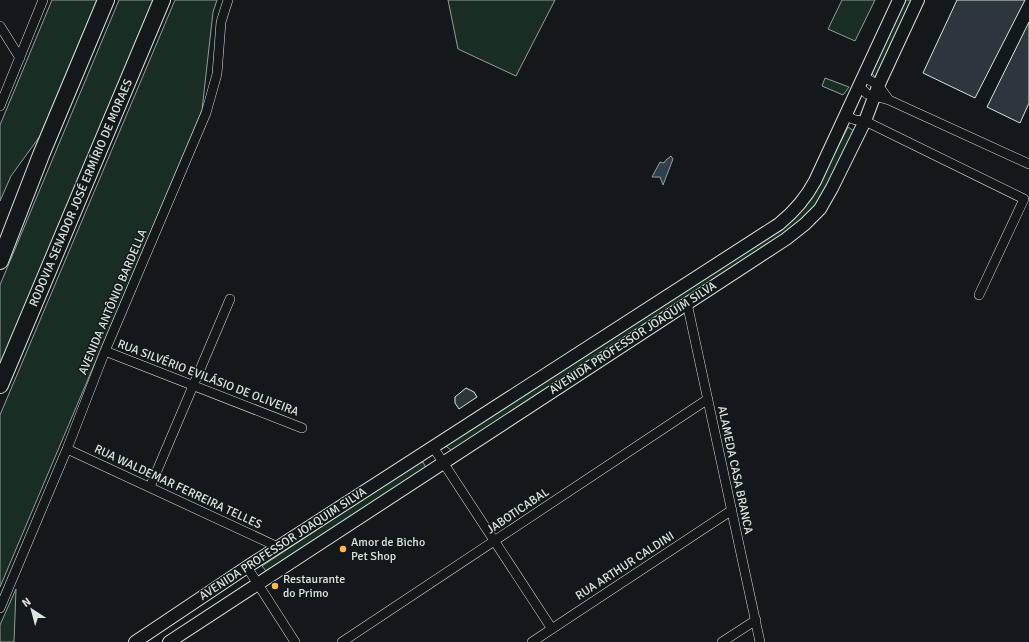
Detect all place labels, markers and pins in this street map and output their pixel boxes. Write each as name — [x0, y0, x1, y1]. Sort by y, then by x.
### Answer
place label: Amor de Bicho Pet Shop — [351, 535, 425, 564]
marker: Amor de Bicho Pet Shop — [338, 544, 348, 554]
place label: Restaurante do Primo — [283, 572, 345, 601]
marker: Restaurante do Primo — [270, 581, 280, 591]

